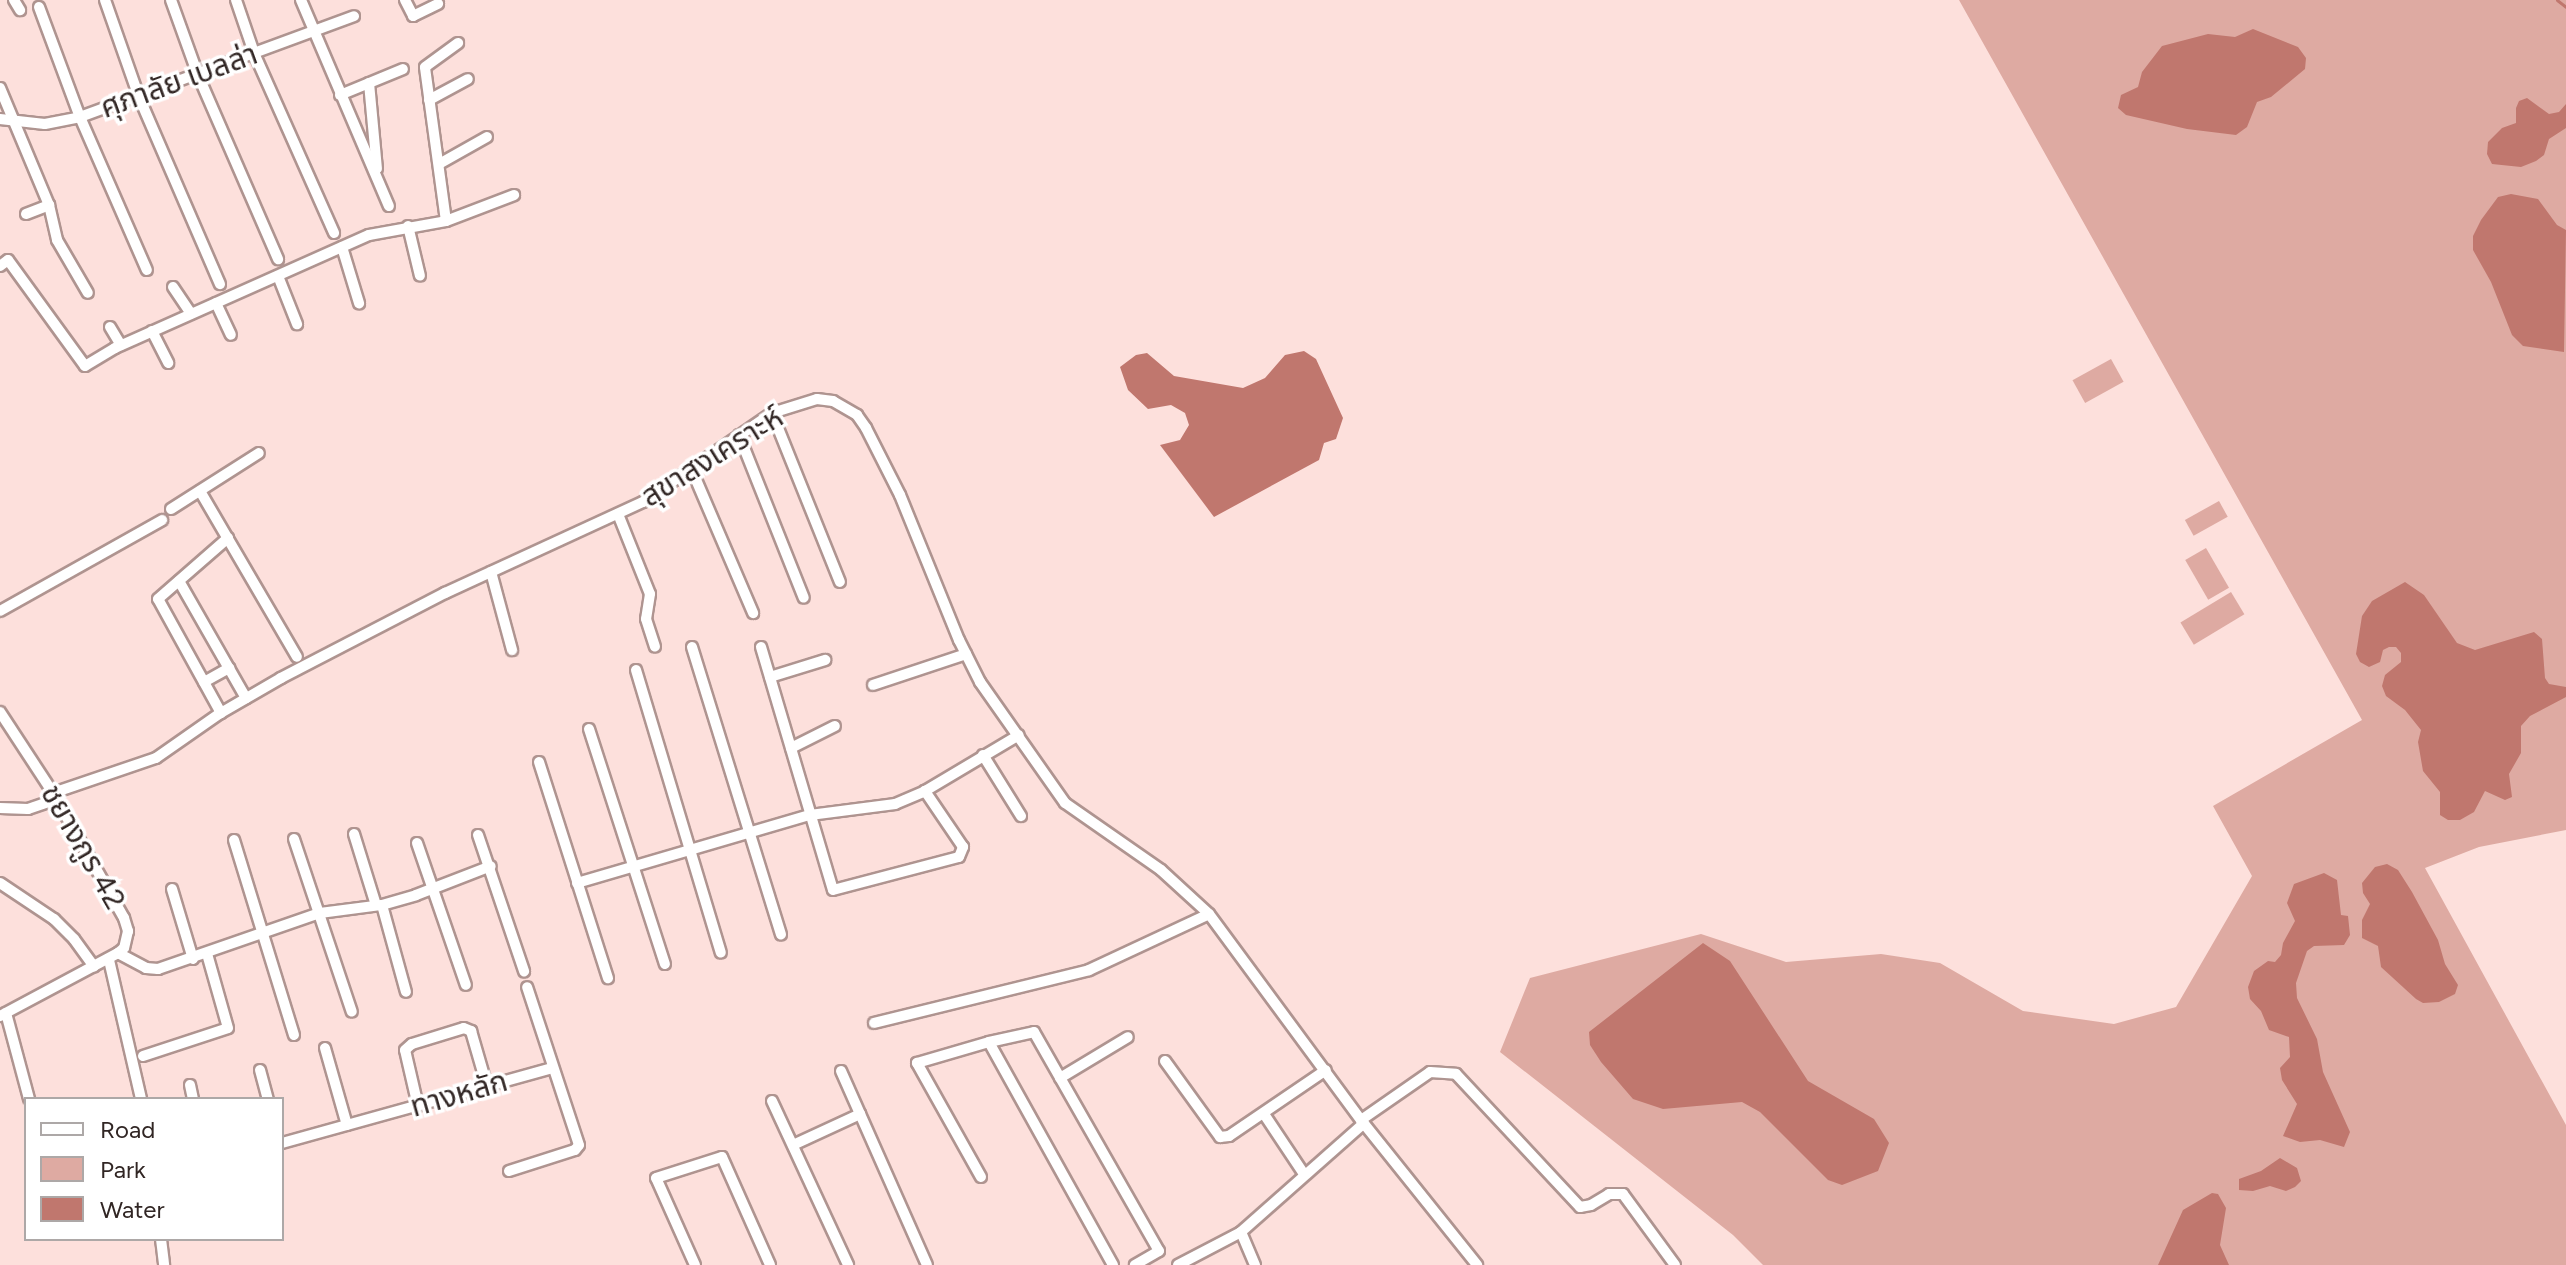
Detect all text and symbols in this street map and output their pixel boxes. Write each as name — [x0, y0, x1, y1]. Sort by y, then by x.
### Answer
street label: ศุภาลัย เบลล่า — [96, 36, 262, 126]
street label: สุขาสงเคราะห์ — [634, 399, 790, 515]
street label: ชยางกูร 42 — [33, 778, 133, 916]
street label: ทางหลัก — [406, 1063, 512, 1125]
legend — [24, 1097, 284, 1241]
text: Road — [100, 1115, 155, 1144]
text: Park — [100, 1155, 146, 1184]
text: Water — [100, 1195, 165, 1224]

